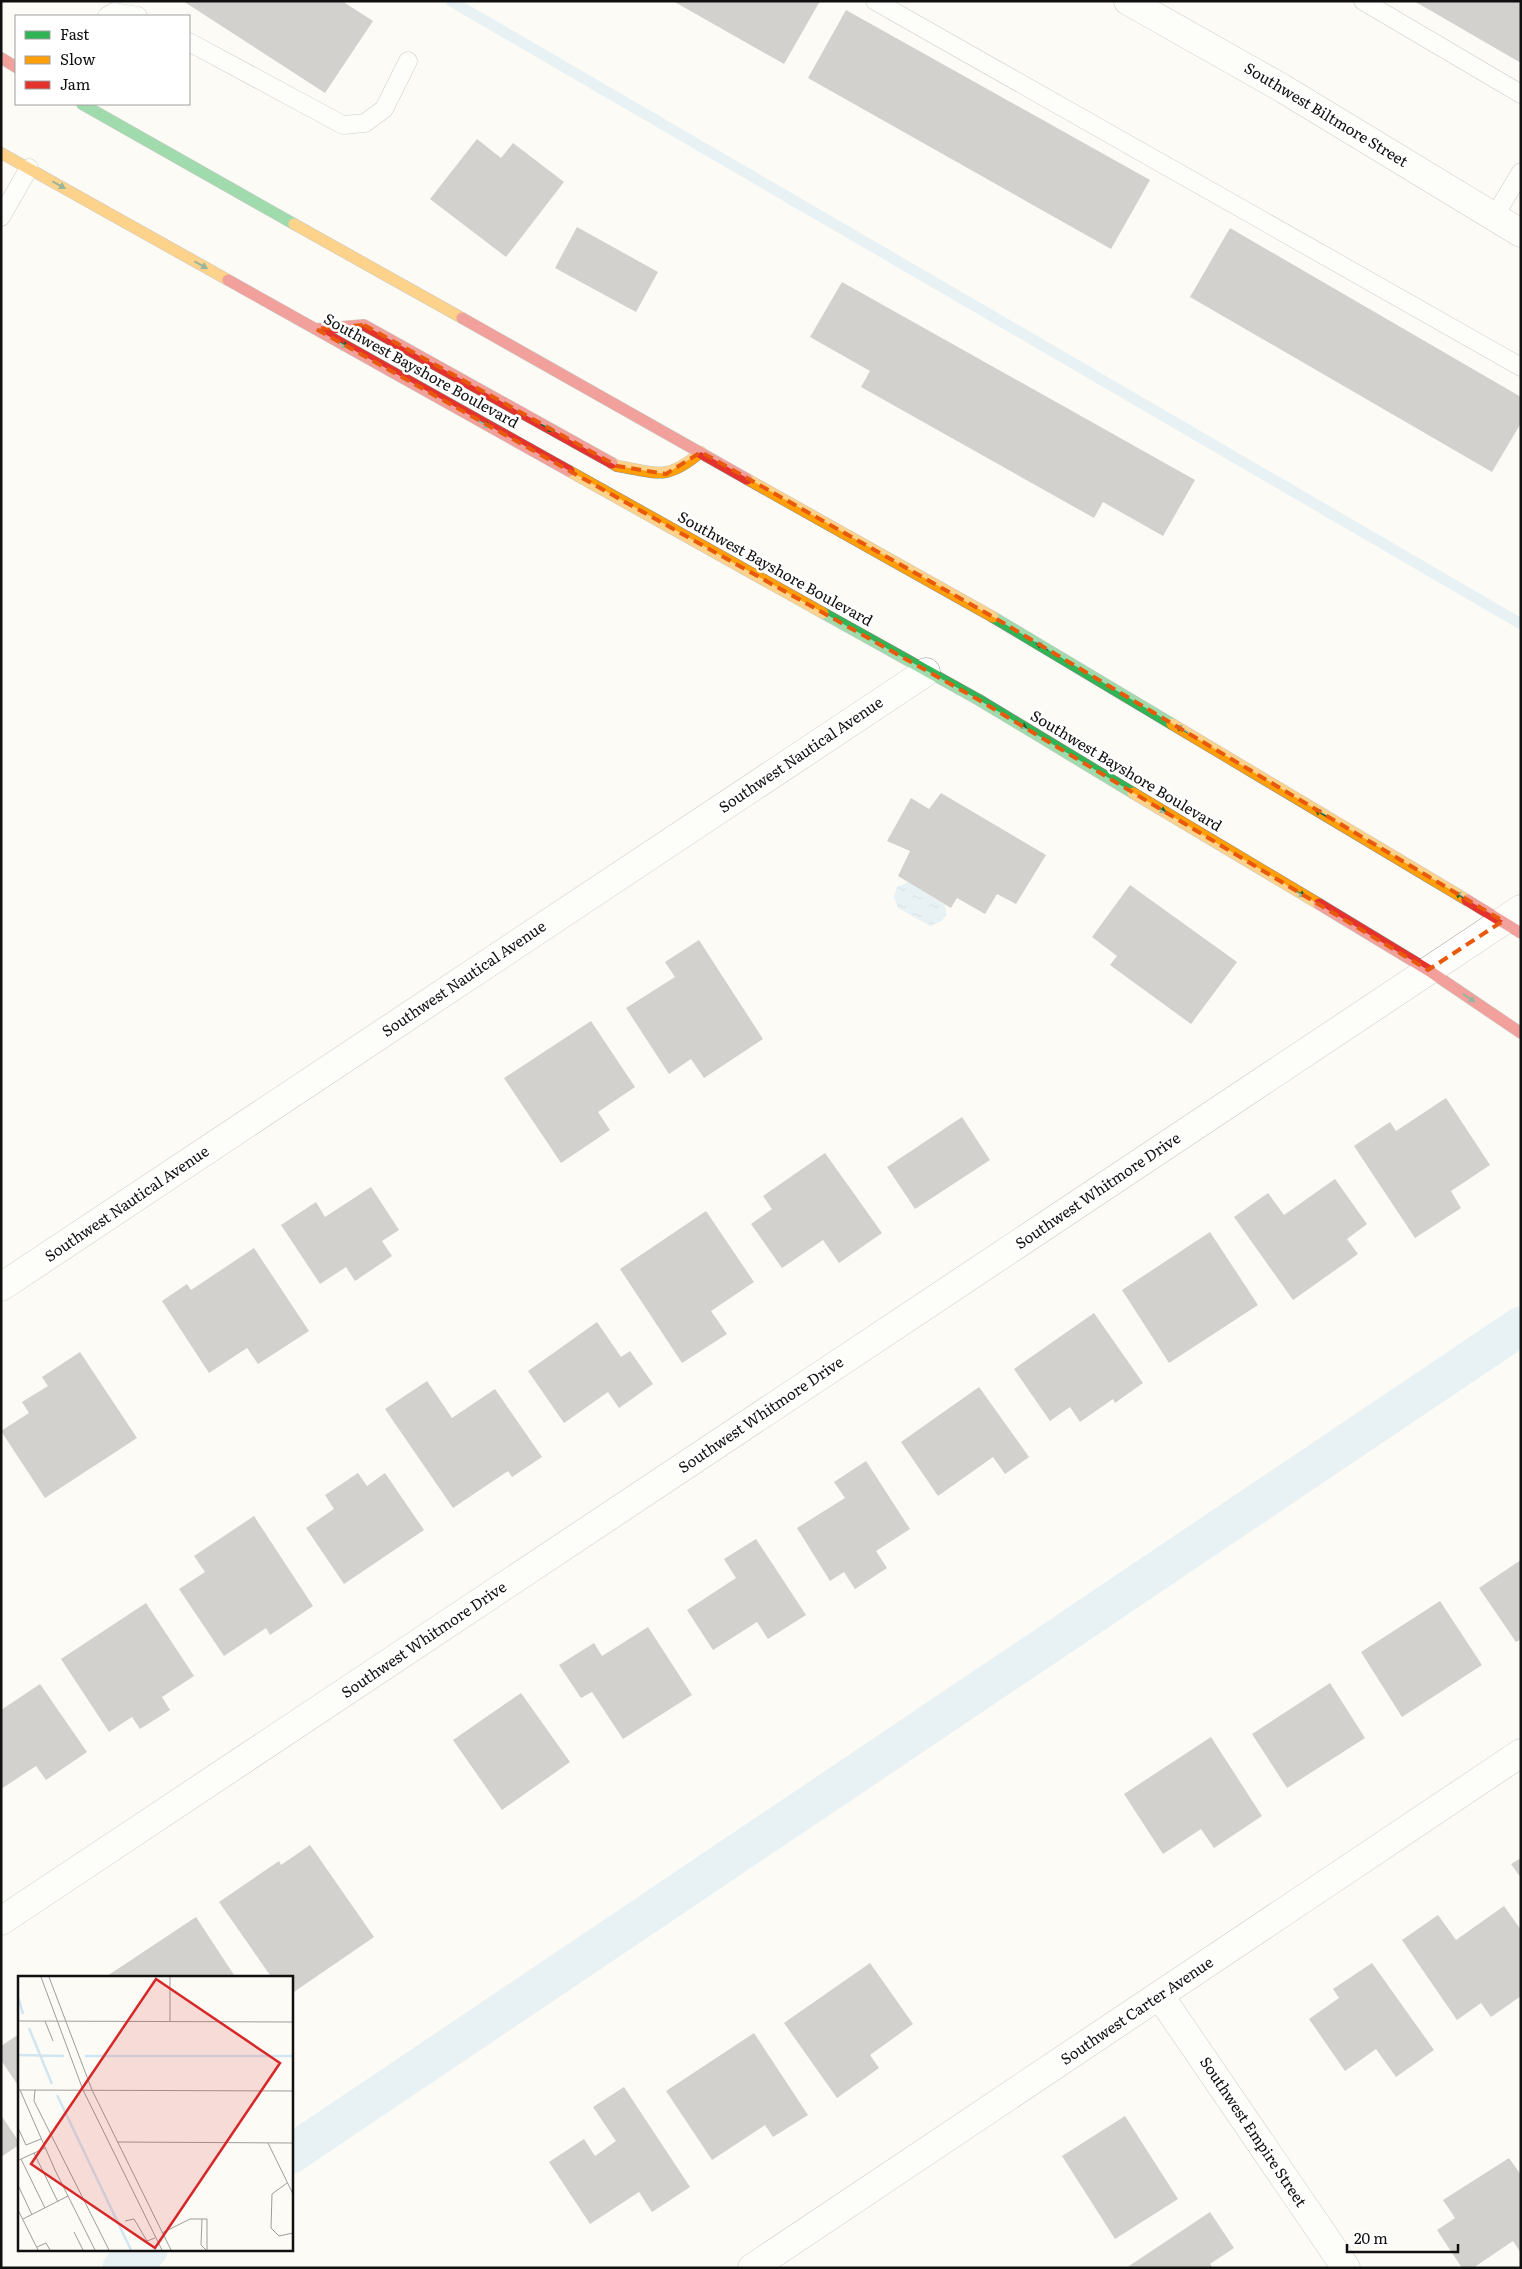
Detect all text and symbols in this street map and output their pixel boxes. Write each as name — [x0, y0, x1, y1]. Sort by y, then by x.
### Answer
legend — [15, 15, 190, 105]
text: Fast — [60, 22, 89, 45]
text: Slow — [60, 47, 95, 70]
street label: Southwest Biltmore Street — [1241, 56, 1413, 172]
text: Jam — [60, 72, 91, 95]
one-way arrow — [52, 181, 66, 189]
one-way arrow — [194, 260, 207, 269]
street label: Southwest Bayshore Boulevard — [320, 306, 523, 433]
one-way arrow — [335, 340, 350, 348]
one-way arrow — [478, 419, 491, 428]
one-way arrow — [540, 424, 555, 432]
street label: Southwest Bayshore Boulevard — [674, 504, 877, 631]
one-way arrow — [1036, 641, 1049, 650]
street label: Southwest Nautical Avenue — [713, 690, 887, 818]
street label: Southwest Bayshore Boulevard — [1027, 703, 1227, 836]
one-way arrow — [1014, 721, 1027, 730]
one-way arrow — [1175, 725, 1188, 734]
one-way arrow — [1154, 805, 1167, 814]
one-way arrow — [1315, 808, 1328, 817]
one-way arrow — [1293, 888, 1306, 897]
one-way arrow — [1454, 891, 1467, 900]
street label: Southwest Nautical Avenue — [376, 914, 550, 1042]
one-way arrow — [1462, 993, 1475, 1003]
street label: Southwest Whitmore Drive — [1010, 1126, 1185, 1254]
street label: Southwest Nautical Avenue — [39, 1139, 213, 1267]
street label: Southwest Whitmore Drive — [673, 1350, 848, 1478]
street label: Southwest Whitmore Drive — [336, 1575, 511, 1703]
street label: Southwest Carter Avenue — [1055, 1950, 1217, 2070]
inset map — [18, 1976, 292, 2252]
street label: Southwest Empire Street — [1195, 2051, 1313, 2211]
scale bar — [1347, 2222, 1458, 2254]
text: 20 m — [1354, 2226, 1388, 2249]

